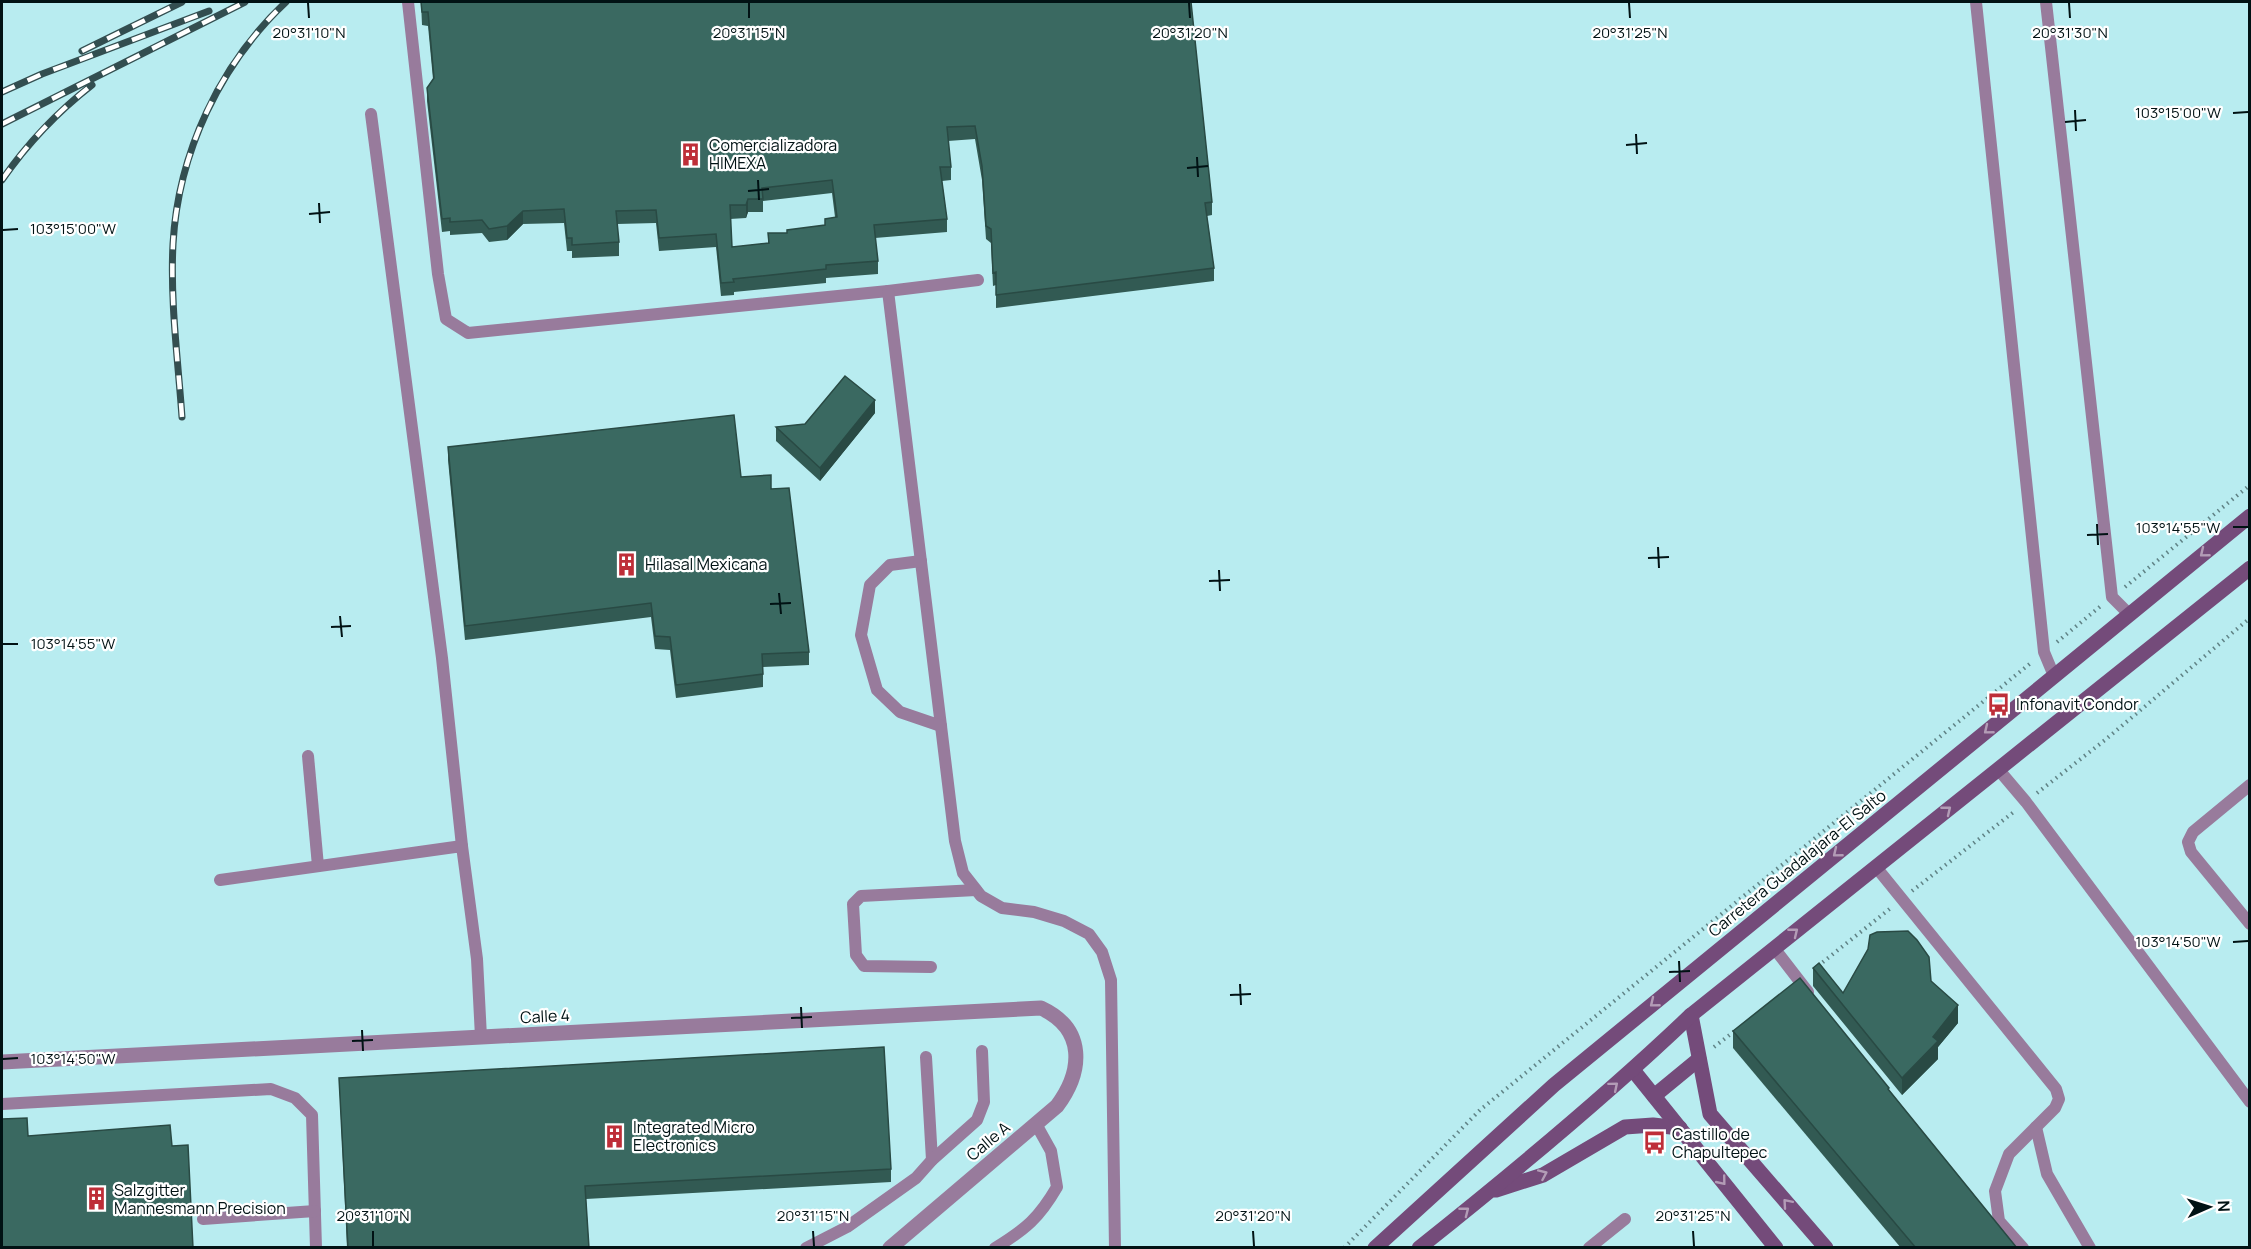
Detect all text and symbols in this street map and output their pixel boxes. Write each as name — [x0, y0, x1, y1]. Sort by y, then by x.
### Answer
text: 20°31'10"N — [273, 22, 345, 43]
text: 20°31'15"N — [713, 22, 785, 43]
text: 20°31'20"N — [1152, 22, 1228, 43]
text: 20°31'25"N — [1592, 22, 1668, 43]
text: 20°31'30"N — [2032, 22, 2108, 43]
text: 103°15'00"W — [2135, 102, 2221, 123]
place label: Comercializadora HIMEXA — [709, 134, 837, 174]
building icon: Comercializadora HIMEXA — [678, 141, 704, 167]
text: 103°15'00"W — [30, 218, 116, 239]
text: 103°14'55"W — [2136, 517, 2220, 538]
one-way arrow — [2200, 546, 2211, 557]
building icon: Hilasal Mexicana — [614, 551, 640, 577]
place label: Hilasal Mexicana — [645, 553, 767, 575]
text: 103°14'55"W — [31, 633, 115, 654]
bus stop icon: Infonavit Condor — [1985, 691, 2011, 717]
place label: Infonavit Condor — [2016, 693, 2139, 715]
one-way arrow — [1984, 722, 1995, 733]
street label: Carretera Guadalajara-El Salto — [1704, 784, 1890, 942]
one-way arrow — [1940, 807, 1951, 818]
one-way arrow — [1833, 846, 1844, 857]
one-way arrow — [1788, 928, 1799, 939]
text: 103°14'50"W — [2135, 931, 2221, 952]
one-way arrow — [1650, 996, 1661, 1007]
street label: Calle 4 — [520, 1004, 570, 1028]
text: 103°14'50"W — [30, 1048, 116, 1069]
one-way arrow — [1608, 1082, 1619, 1093]
place label: Integrated Micro Electronics — [633, 1116, 755, 1156]
street label: Calle A — [962, 1116, 1014, 1166]
building icon: Integrated Micro Electronics — [602, 1123, 628, 1149]
place label: Castillo de Chapultepec — [1672, 1123, 1768, 1163]
bus stop icon: Castillo de Chapultepec — [1641, 1130, 1667, 1156]
one-way arrow — [1536, 1169, 1547, 1181]
one-way arrow — [1715, 1175, 1726, 1186]
north arrow — [2179, 1177, 2239, 1237]
place label: Salzgitter Mannesmann Precision — [114, 1179, 286, 1219]
building icon: Salzgitter Mannesmann Precision — [83, 1186, 109, 1212]
one-way arrow — [1784, 1199, 1795, 1210]
text: N — [2213, 1200, 2235, 1213]
text: 20°31'10"N — [337, 1205, 409, 1226]
text: 20°31'15"N — [777, 1205, 849, 1226]
text: 20°31'20"N — [1215, 1205, 1291, 1226]
text: 20°31'25"N — [1655, 1205, 1731, 1226]
one-way arrow — [1458, 1208, 1469, 1219]

